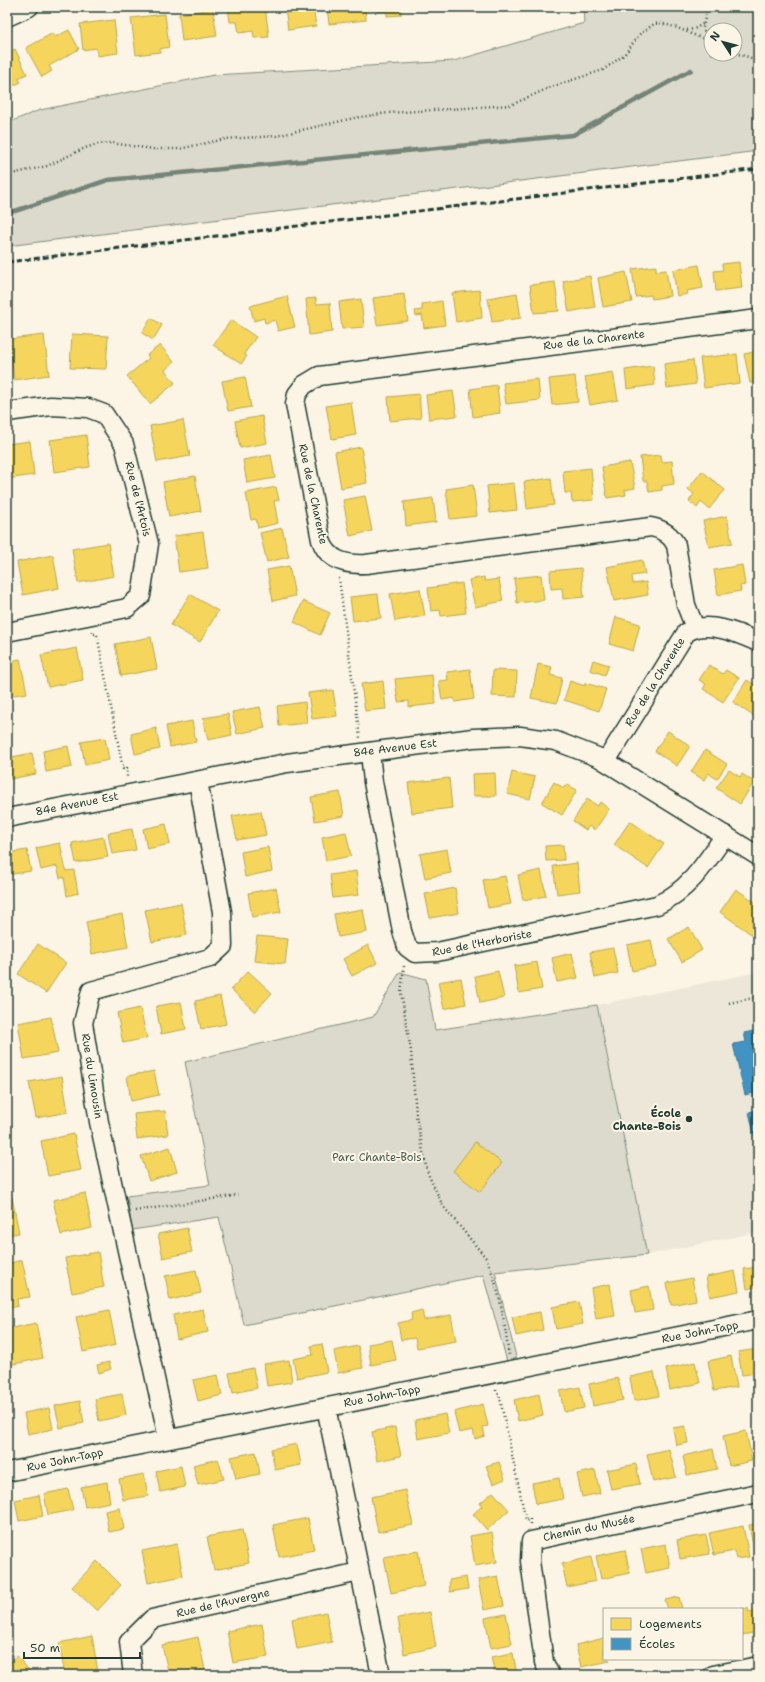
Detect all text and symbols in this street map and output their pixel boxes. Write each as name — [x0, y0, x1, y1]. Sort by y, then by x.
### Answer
north arrow — [703, 22, 743, 62]
text: N — [707, 28, 724, 44]
street label: Rue de la Charente — [542, 326, 646, 354]
street label: Rue de la Charente — [295, 442, 331, 546]
street label: Rue de l'Artois — [121, 460, 155, 538]
street label: Rue de la Charente — [622, 635, 688, 729]
street label: 84e Avenue Est — [352, 735, 438, 761]
street label: 84e Avenue Est — [34, 789, 120, 819]
street label: Rue de l'Herboriste — [431, 926, 533, 960]
street label: Rue du Limousin — [78, 1032, 106, 1120]
place label: École Chante-Bois — [613, 1105, 681, 1134]
marker: École Chante-Bois — [684, 1114, 694, 1124]
park label: Parc Chante-Bois — [332, 1150, 422, 1165]
street label: Rue John-Tapp — [660, 1317, 740, 1347]
street label: Rue John-Tapp — [342, 1381, 422, 1411]
street label: Rue John-Tapp — [25, 1445, 105, 1475]
street label: Chemin du Musée — [542, 1511, 636, 1545]
street label: Rue de l'Auvergne — [175, 1585, 271, 1621]
legend — [603, 1608, 743, 1660]
text: Logements — [639, 1616, 702, 1632]
scale bar — [24, 1634, 140, 1660]
text: Écoles — [639, 1636, 675, 1652]
text: 50 m — [30, 1640, 60, 1656]

